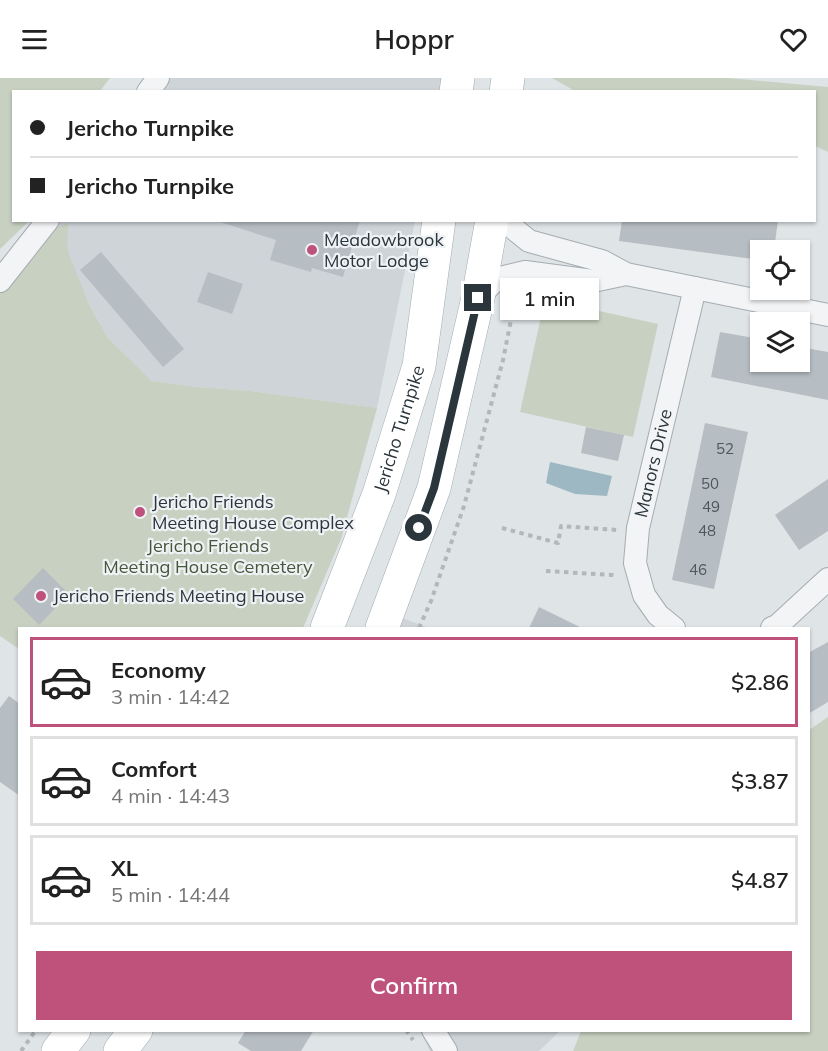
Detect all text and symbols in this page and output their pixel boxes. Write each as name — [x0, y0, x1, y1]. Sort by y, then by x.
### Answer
text: Hoppr — [374, 22, 454, 56]
icon: menu — [18, 23, 51, 56]
icon: heart — [777, 23, 810, 56]
text: Jericho Turnpike — [66, 114, 234, 142]
text: Jericho Turnpike — [66, 172, 234, 200]
place label: Meadowbrook Motor Lodge — [324, 228, 444, 272]
map controls — [750, 240, 810, 372]
button: locate — [750, 240, 810, 300]
marker: Meadowbrook Motor Lodge — [305, 243, 319, 257]
callout: 1 min — [499, 277, 598, 319]
route end — [464, 284, 491, 311]
text: 1 min — [524, 286, 575, 311]
button: layers — [750, 312, 810, 372]
street label: Jericho Turnpike — [368, 362, 430, 495]
street label: Manors Drive — [629, 407, 677, 520]
house number: 52 — [716, 439, 734, 458]
house number: 50 — [701, 474, 719, 493]
place label: Jericho Friends Meeting House Complex — [152, 490, 354, 534]
house number: 49 — [702, 497, 720, 516]
marker: Jericho Friends Meeting House Complex — [133, 505, 147, 519]
route start — [405, 514, 432, 541]
house number: 48 — [698, 521, 716, 540]
park label: Jericho Friends Meeting House Cemetery — [103, 534, 313, 578]
house number: 46 — [689, 560, 707, 579]
place label: Jericho Friends Meeting House — [53, 584, 304, 607]
marker: Jericho Friends Meeting House — [34, 589, 48, 603]
icon: car — [39, 655, 93, 709]
text: Economy — [111, 656, 206, 684]
text: $2.86 — [731, 668, 789, 696]
text: 3 min · 14:42 — [111, 684, 230, 709]
icon: car — [39, 754, 93, 808]
text: Comfort — [111, 755, 197, 783]
text: $3.87 — [731, 767, 789, 795]
text: 4 min · 14:43 — [111, 783, 230, 808]
icon: car — [39, 853, 93, 907]
text: XL — [111, 854, 138, 882]
text: $4.87 — [731, 866, 789, 894]
text: 5 min · 14:44 — [111, 882, 230, 907]
button: Confirm — [36, 951, 792, 1020]

